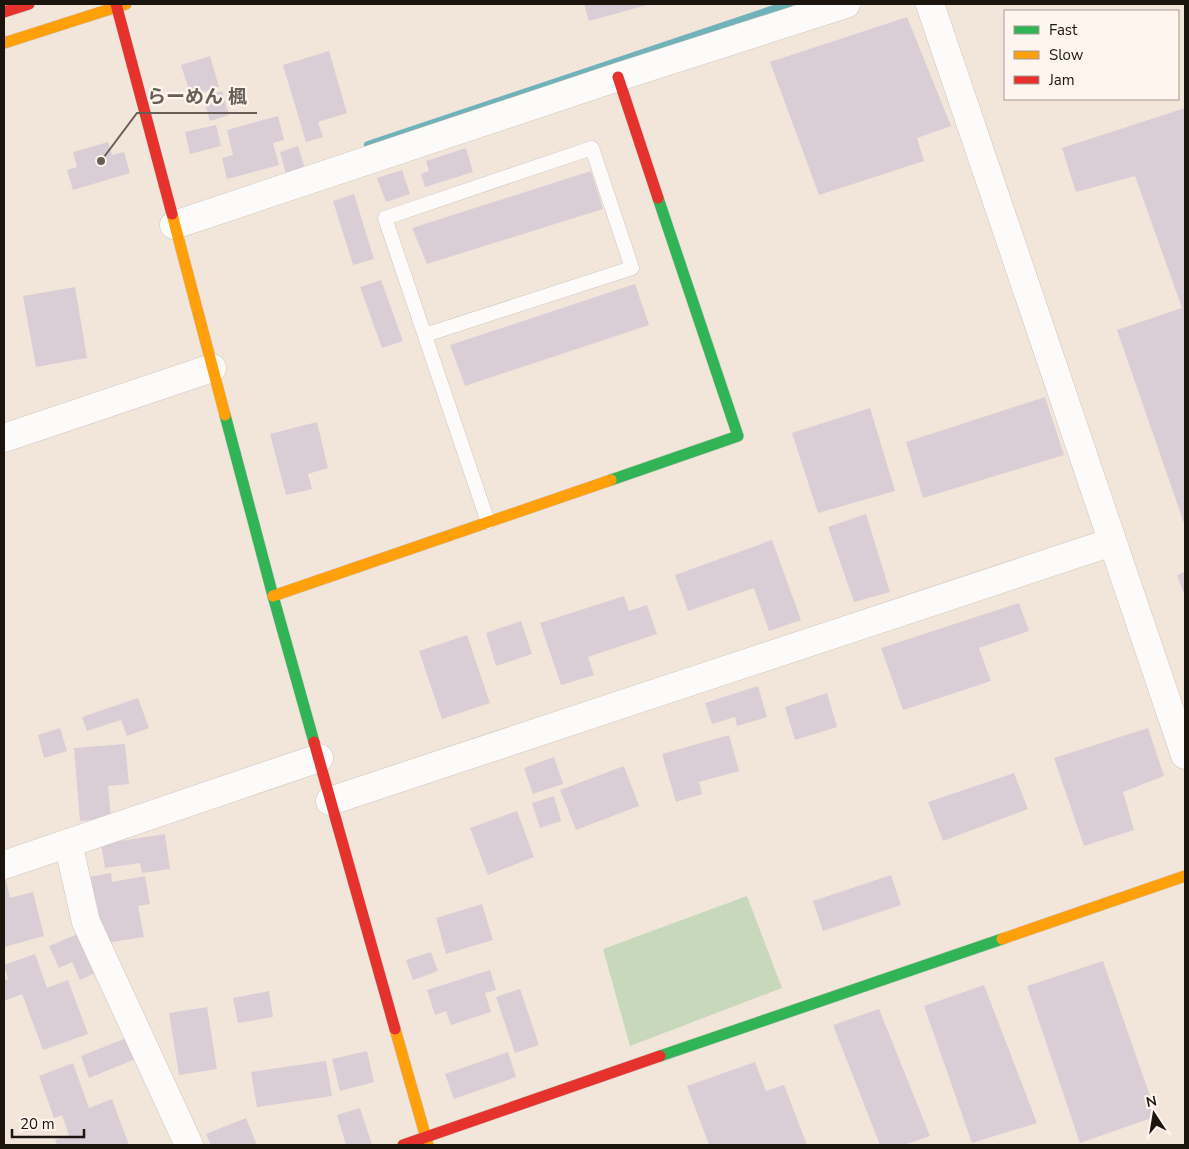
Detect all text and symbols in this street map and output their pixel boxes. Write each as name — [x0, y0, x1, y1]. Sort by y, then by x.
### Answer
legend — [1004, 10, 1179, 100]
text: Fast — [1049, 20, 1078, 40]
text: Slow — [1049, 45, 1084, 65]
text: Jam — [1048, 70, 1075, 90]
callout: らーめん 楓 — [137, 79, 257, 113]
text: らーめん 楓 — [147, 84, 247, 110]
north arrow — [1129, 1089, 1179, 1139]
text: N — [1144, 1091, 1159, 1112]
scale bar — [12, 1106, 85, 1138]
text: 20 m — [20, 1114, 55, 1134]

